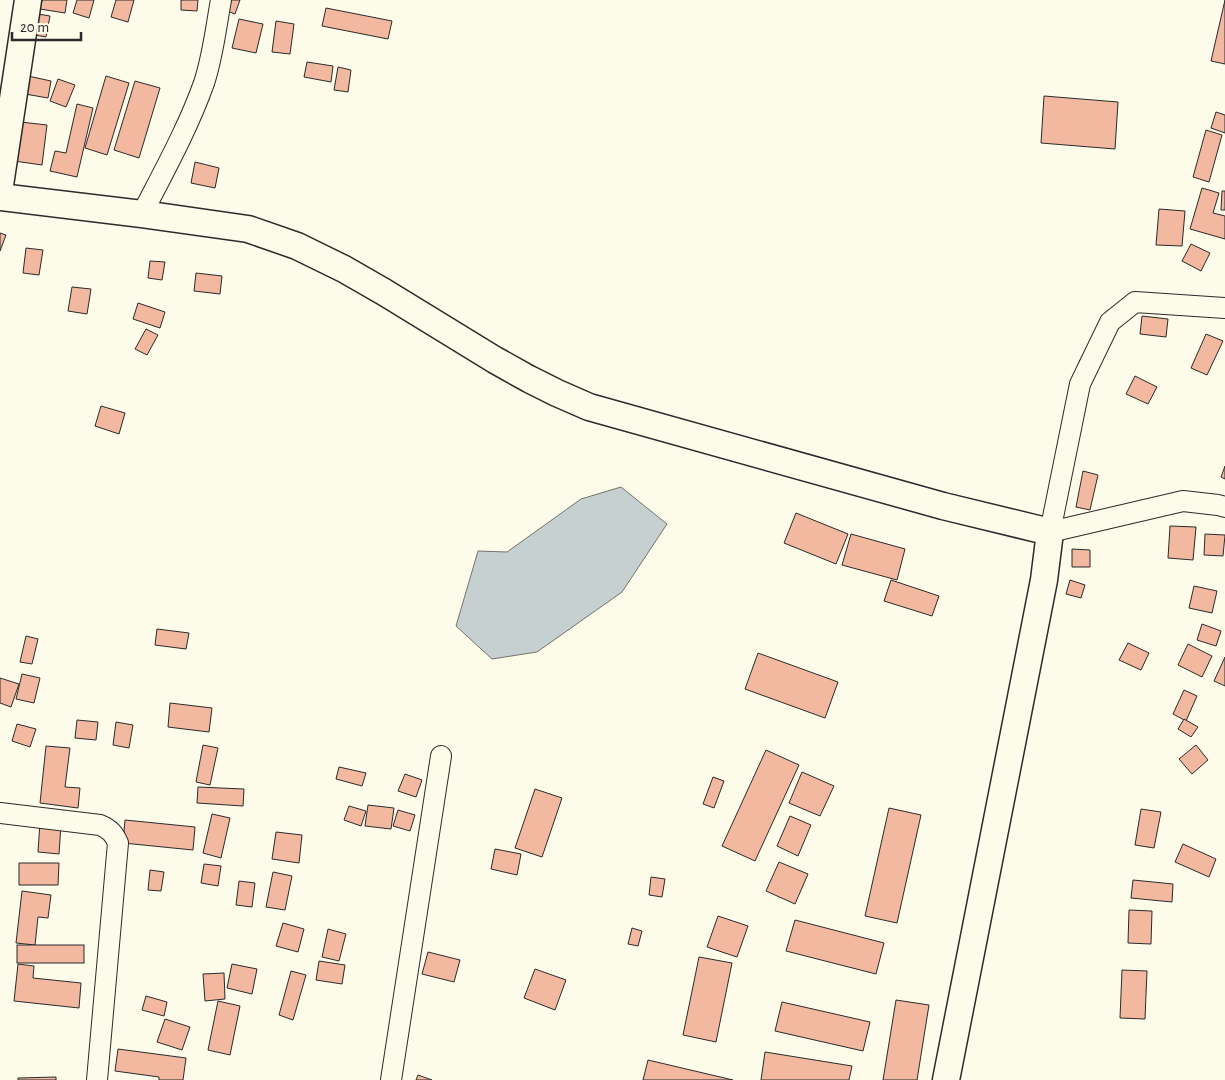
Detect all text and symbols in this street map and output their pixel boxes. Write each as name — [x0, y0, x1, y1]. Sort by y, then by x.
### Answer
scale bar — [12, 10, 81, 42]
text: 20 m — [20, 20, 49, 35]

